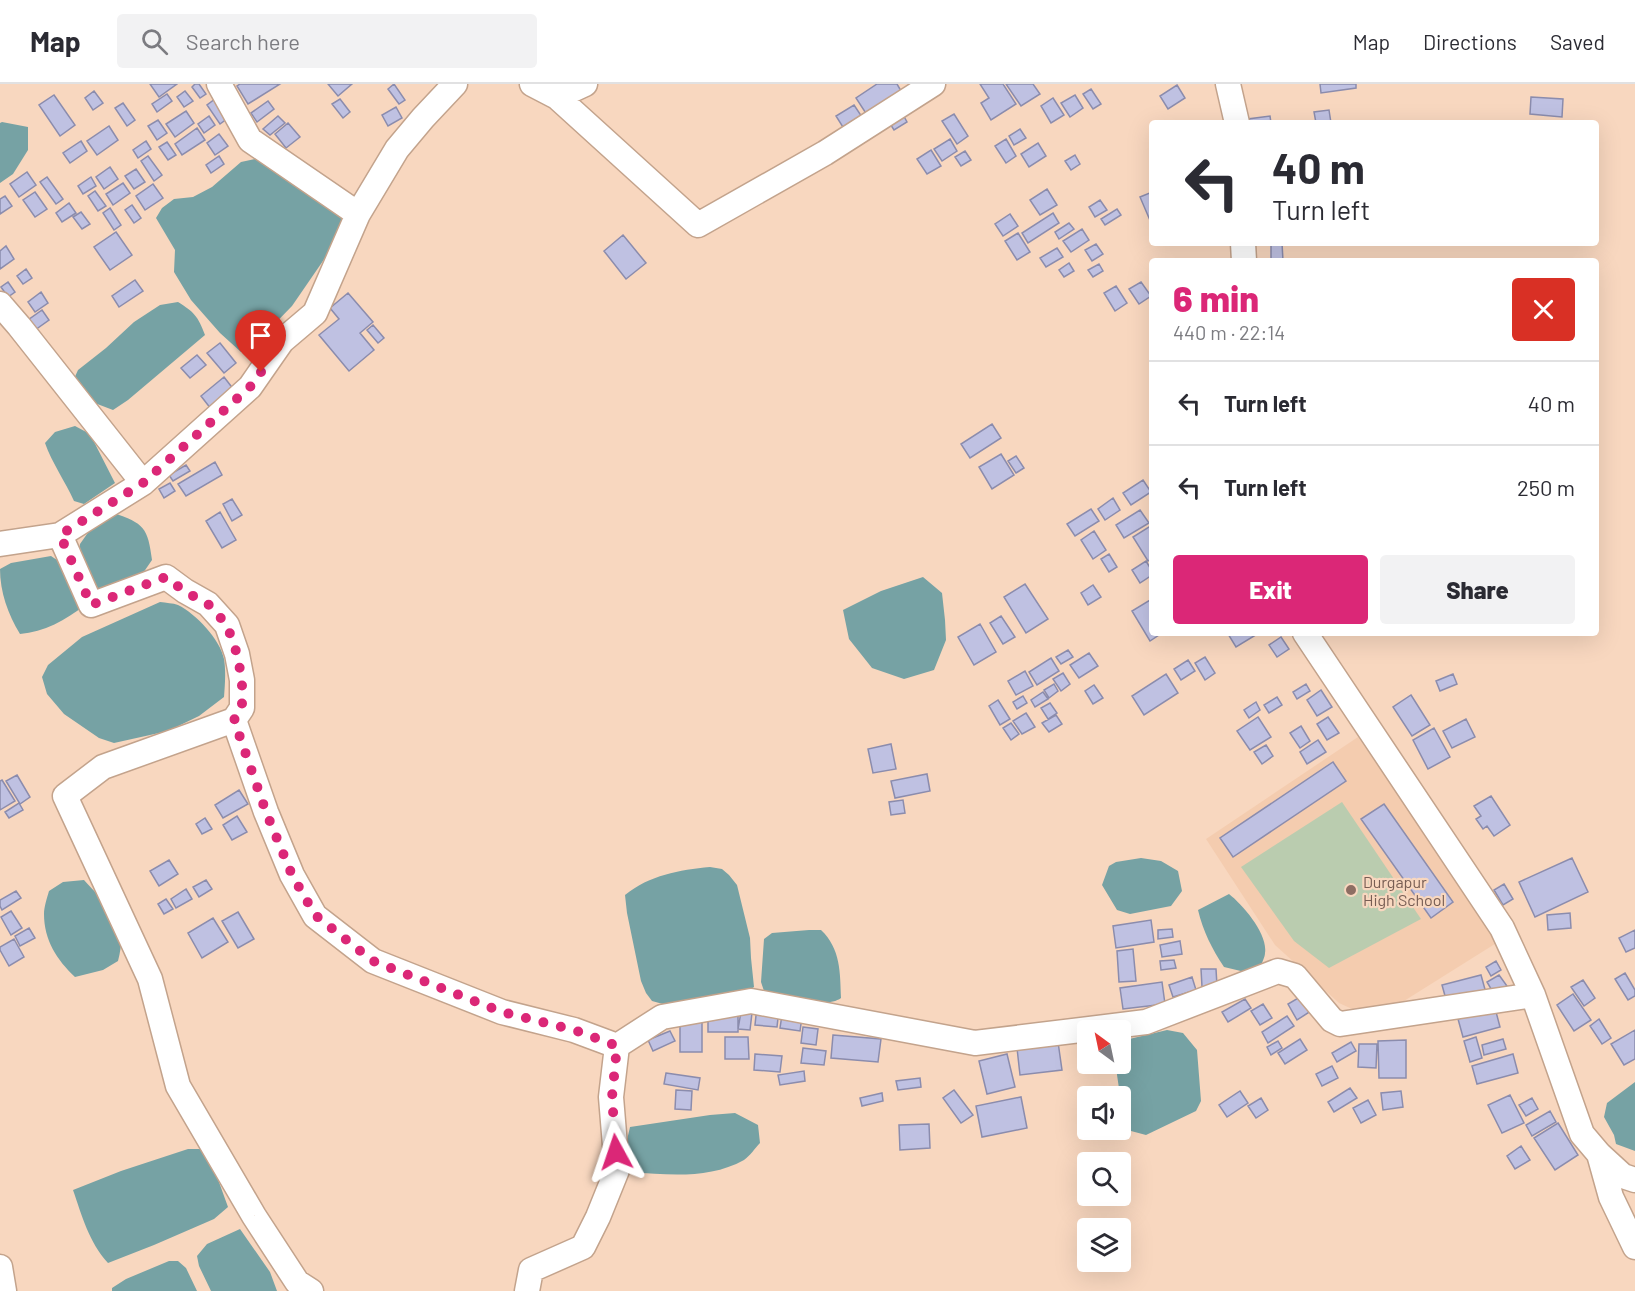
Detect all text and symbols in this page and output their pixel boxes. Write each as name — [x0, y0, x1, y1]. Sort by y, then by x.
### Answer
search box — [117, 14, 537, 68]
text: Map — [30, 24, 81, 58]
icon: search — [138, 25, 171, 58]
text: Search here — [186, 28, 300, 54]
text: Map — [1353, 29, 1390, 54]
text: Directions — [1423, 29, 1517, 54]
text: Saved — [1550, 29, 1605, 54]
text: 40 m — [1272, 142, 1365, 192]
icon: left — [1173, 144, 1251, 222]
text: Turn left — [1272, 193, 1370, 225]
text: 6 min — [1173, 276, 1259, 319]
button: close — [1512, 278, 1575, 341]
pin — [235, 310, 286, 372]
icon: arrive — [244, 319, 277, 352]
text: 440 m · 22:14 — [1173, 320, 1285, 344]
icon: left — [1173, 387, 1206, 420]
text: Turn left — [1224, 390, 1307, 416]
text: 40 m — [1528, 390, 1575, 416]
icon: left — [1173, 471, 1206, 504]
text: Turn left — [1224, 474, 1307, 500]
text: 250 m — [1517, 474, 1575, 500]
button: Exit — [1173, 555, 1368, 624]
button: Share — [1380, 555, 1575, 624]
place label: Durgapur High School — [1363, 872, 1445, 909]
marker: Durgapur High School — [1344, 883, 1358, 897]
north arrow — [1077, 1020, 1131, 1074]
map controls — [1077, 1020, 1131, 1272]
button: sound — [1077, 1086, 1131, 1140]
position arrow — [584, 1120, 648, 1184]
button: search — [1077, 1152, 1131, 1206]
button: layers — [1077, 1218, 1131, 1272]

